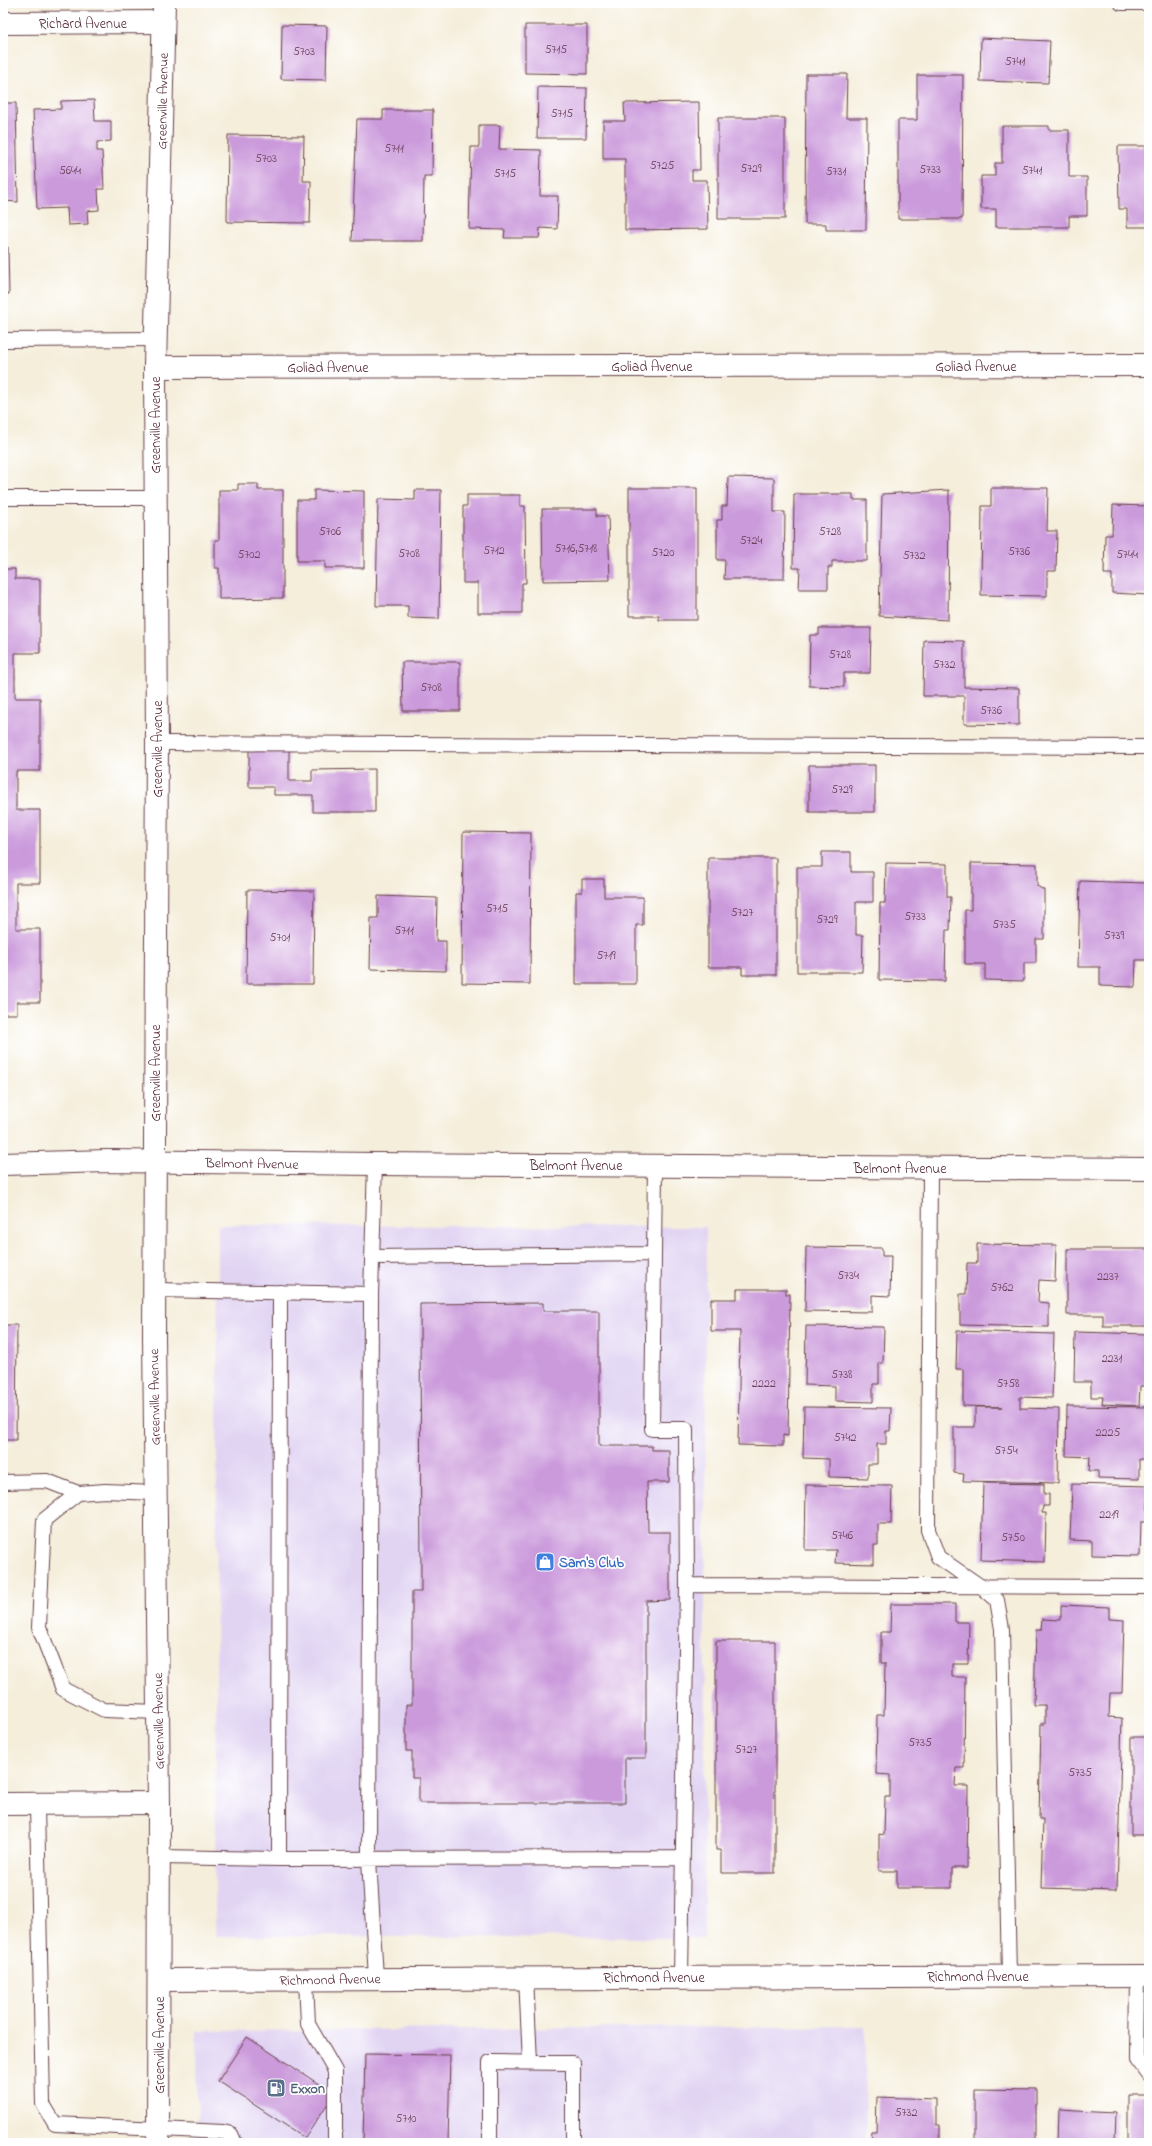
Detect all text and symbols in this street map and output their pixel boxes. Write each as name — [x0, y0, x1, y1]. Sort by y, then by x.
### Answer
street label: Richard Avenue — [39, 14, 128, 35]
house number: 5715 — [545, 41, 567, 59]
house number: 5703 — [293, 43, 315, 61]
street label: Greenville Avenue — [152, 52, 175, 150]
house number: 5741 — [1005, 53, 1025, 71]
house number: 5715 — [551, 105, 573, 123]
house number: 5711 — [384, 140, 404, 158]
house number: 5703 — [255, 150, 277, 168]
house number: 5725 — [650, 157, 674, 175]
house number: 5729 — [740, 160, 762, 178]
house number: 5733 — [919, 161, 941, 179]
house number: 5644 — [59, 162, 81, 180]
house number: 5741 — [1022, 162, 1042, 180]
house number: 5731 — [826, 163, 846, 181]
house number: 5715 — [494, 165, 516, 183]
street label: Goliad Avenue — [611, 357, 693, 378]
street label: Goliad Avenue — [935, 357, 1017, 378]
street label: Goliad Avenue — [287, 358, 369, 379]
street label: Greenville Avenue — [146, 376, 167, 473]
house number: 5706 — [319, 523, 342, 541]
house number: 5728 — [819, 523, 842, 541]
house number: 5724 — [740, 532, 762, 550]
house number: 5716,5718 — [554, 540, 598, 558]
house number: 5712 — [483, 542, 505, 560]
house number: 5736 — [1008, 543, 1031, 561]
house number: 5720 — [652, 544, 674, 562]
house number: 5708 — [398, 545, 420, 563]
house number: 5702 — [238, 546, 261, 564]
house number: 5744 — [1116, 546, 1138, 564]
house number: 5732 — [903, 547, 925, 565]
house number: 5728 — [829, 646, 852, 664]
house number: 5732 — [933, 656, 955, 674]
house number: 5708 — [420, 679, 442, 697]
street label: Greenville Avenue — [148, 700, 169, 797]
house number: 5736 — [980, 702, 1003, 720]
house number: 5729 — [831, 781, 853, 799]
house number: 5715 — [486, 900, 508, 918]
house number: 5727 — [731, 904, 753, 922]
house number: 5733 — [904, 908, 926, 926]
house number: 5729 — [816, 911, 838, 929]
house number: 5735 — [992, 916, 1016, 934]
house number: 5711 — [394, 922, 414, 940]
house number: 5739 — [1104, 927, 1125, 945]
house number: 5701 — [270, 929, 291, 947]
house number: 5719 — [596, 947, 616, 965]
street label: Greenville Avenue — [146, 1024, 167, 1121]
street label: Belmont Avenue — [204, 1153, 299, 1176]
street label: Belmont Avenue — [528, 1156, 623, 1177]
street label: Belmont Avenue — [852, 1159, 947, 1180]
house number: 5734 — [837, 1267, 859, 1285]
house number: 2237 — [1097, 1268, 1119, 1286]
house number: 5762 — [990, 1279, 1014, 1297]
street label: Greenville Avenue — [144, 1348, 167, 1446]
house number: 2231 — [1102, 1350, 1123, 1368]
house number: 5738 — [831, 1366, 853, 1384]
house number: 2222 — [752, 1375, 776, 1393]
house number: 5758 — [996, 1375, 1020, 1393]
house number: 2225 — [1096, 1424, 1121, 1442]
house number: 5742 — [834, 1429, 856, 1447]
house number: 5754 — [994, 1442, 1018, 1460]
house number: 2219 — [1099, 1506, 1119, 1524]
house number: 5746 — [831, 1527, 854, 1545]
house number: 5750 — [1001, 1529, 1025, 1547]
shop icon: Sam's Club — [534, 1551, 556, 1573]
place label: Sam's Club — [559, 1553, 624, 1574]
street label: Greenville Avenue — [148, 1672, 171, 1770]
house number: 5735 — [908, 1734, 932, 1752]
house number: 5727 — [735, 1741, 757, 1759]
house number: 5735 — [1068, 1764, 1092, 1782]
street label: Richmond Avenue — [927, 1967, 1029, 1988]
street label: Richmond Avenue — [603, 1968, 705, 1989]
street label: Richmond Avenue — [279, 1969, 382, 1992]
street label: Greenville Avenue — [150, 1996, 171, 2093]
fuel station icon: Exxon — [265, 2077, 287, 2099]
place label: Exxon — [290, 2079, 325, 2100]
house number: 5732 — [895, 2104, 917, 2122]
house number: 5710 — [396, 2110, 416, 2128]

